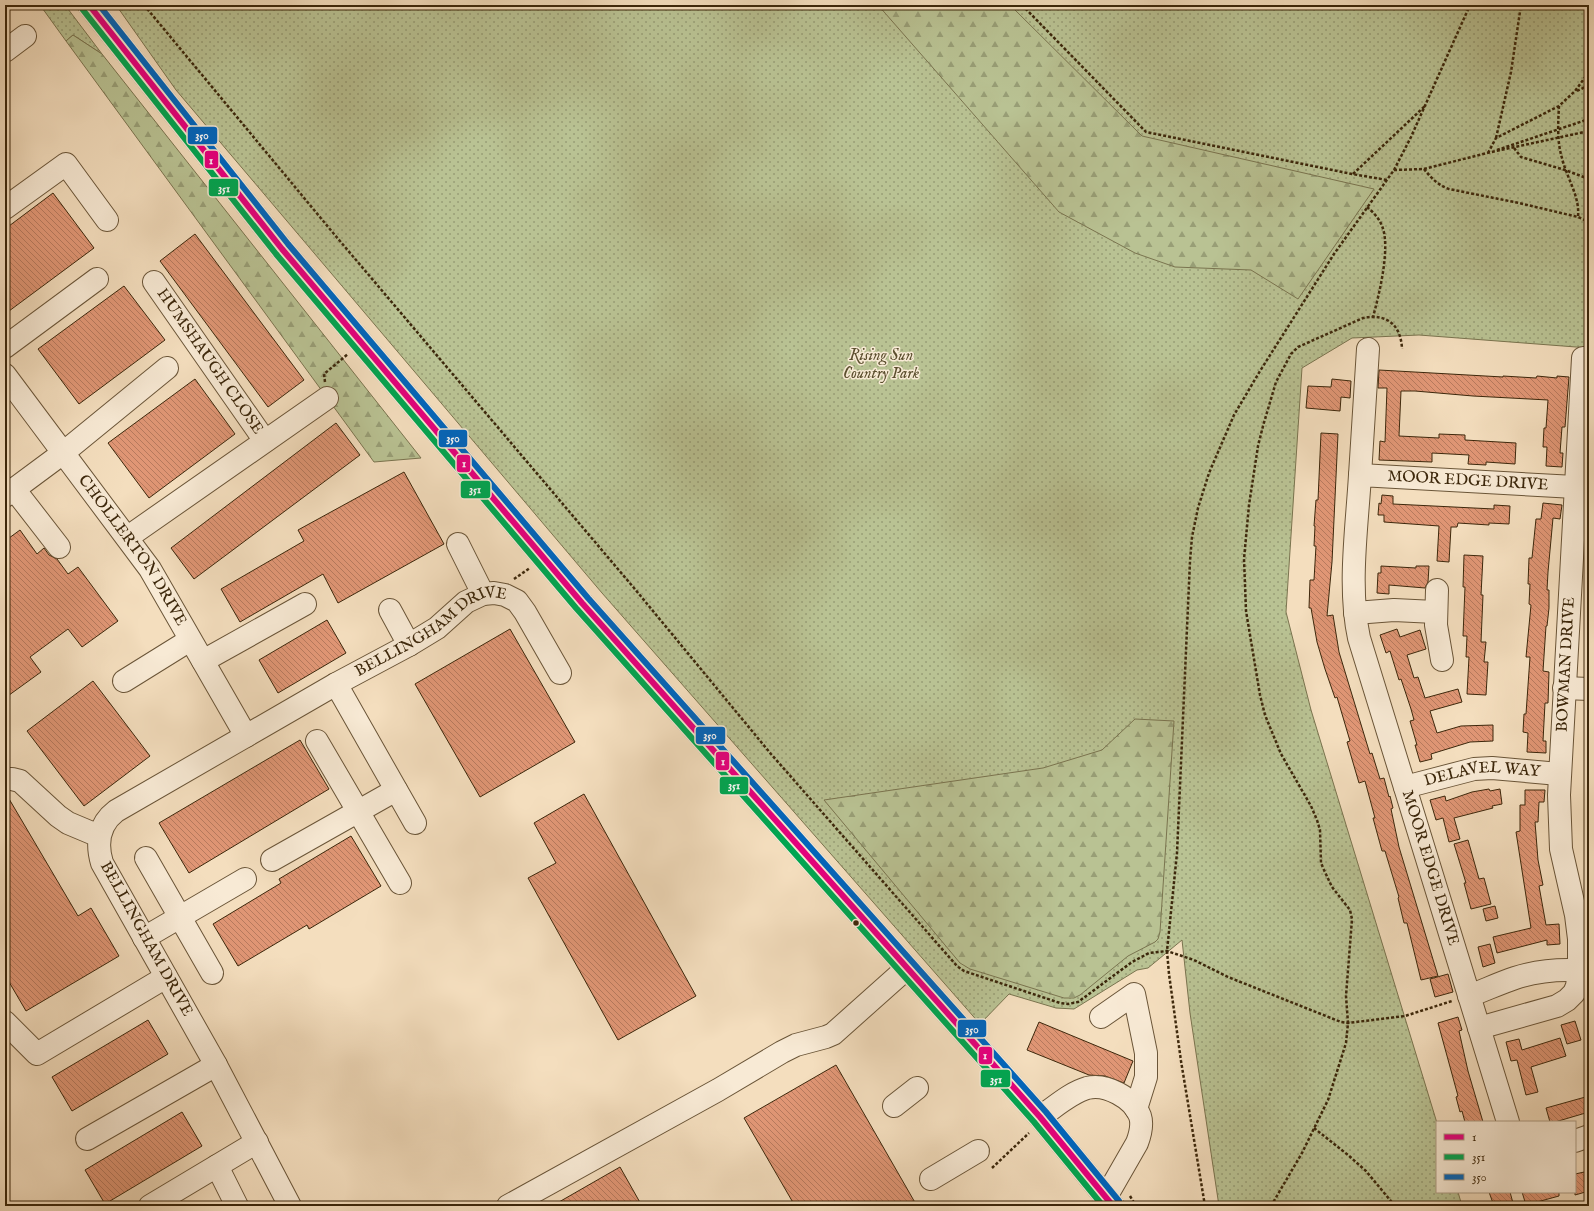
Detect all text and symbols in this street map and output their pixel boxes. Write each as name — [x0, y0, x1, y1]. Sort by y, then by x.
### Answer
line badge: 350 — [187, 126, 218, 145]
text: 350 — [195, 129, 209, 143]
line badge: 1 — [204, 150, 219, 169]
text: 1 — [209, 154, 213, 168]
line badge: 351 — [208, 178, 239, 197]
text: 351 — [218, 182, 230, 196]
street label: HUMSHAUGH CLOSE — [152, 285, 267, 438]
park label: Rising Sun Country Park — [843, 346, 920, 384]
line badge: 350 — [438, 429, 468, 448]
text: 350 — [446, 432, 460, 446]
line badge: 1 — [456, 454, 471, 473]
text: 1 — [462, 457, 466, 471]
street label: MOOR EDGE DRIVE — [1387, 467, 1549, 495]
street label: CHOLLERTON DRIVE — [73, 471, 191, 630]
line badge: 351 — [460, 480, 491, 499]
text: 351 — [469, 483, 481, 497]
street label: BELLINGHAM DRIVE — [352, 583, 508, 682]
street label: BOWMAN DRIVE — [1552, 596, 1580, 733]
line badge: 350 — [695, 726, 726, 745]
text: 350 — [703, 729, 717, 743]
line badge: 1 — [715, 751, 730, 771]
text: 1 — [721, 755, 725, 769]
street label: DELAVEL WAY — [1422, 758, 1542, 792]
line badge: 351 — [719, 776, 749, 795]
text: 351 — [728, 779, 740, 793]
street label: MOOR EDGE DRIVE — [1397, 788, 1463, 948]
street label: BELLINGHAM DRIVE — [95, 858, 197, 1020]
unlabelled marker — [851, 918, 861, 928]
line badge: 350 — [957, 1019, 987, 1038]
text: 350 — [965, 1023, 979, 1037]
line badge: 1 — [978, 1046, 993, 1065]
text: 1 — [983, 1049, 987, 1063]
line badge: 351 — [980, 1069, 1011, 1088]
text: 351 — [990, 1073, 1002, 1087]
legend — [1436, 1121, 1576, 1193]
text: 1 — [1472, 1130, 1476, 1145]
text: 351 — [1472, 1150, 1485, 1165]
text: 350 — [1472, 1170, 1487, 1185]

